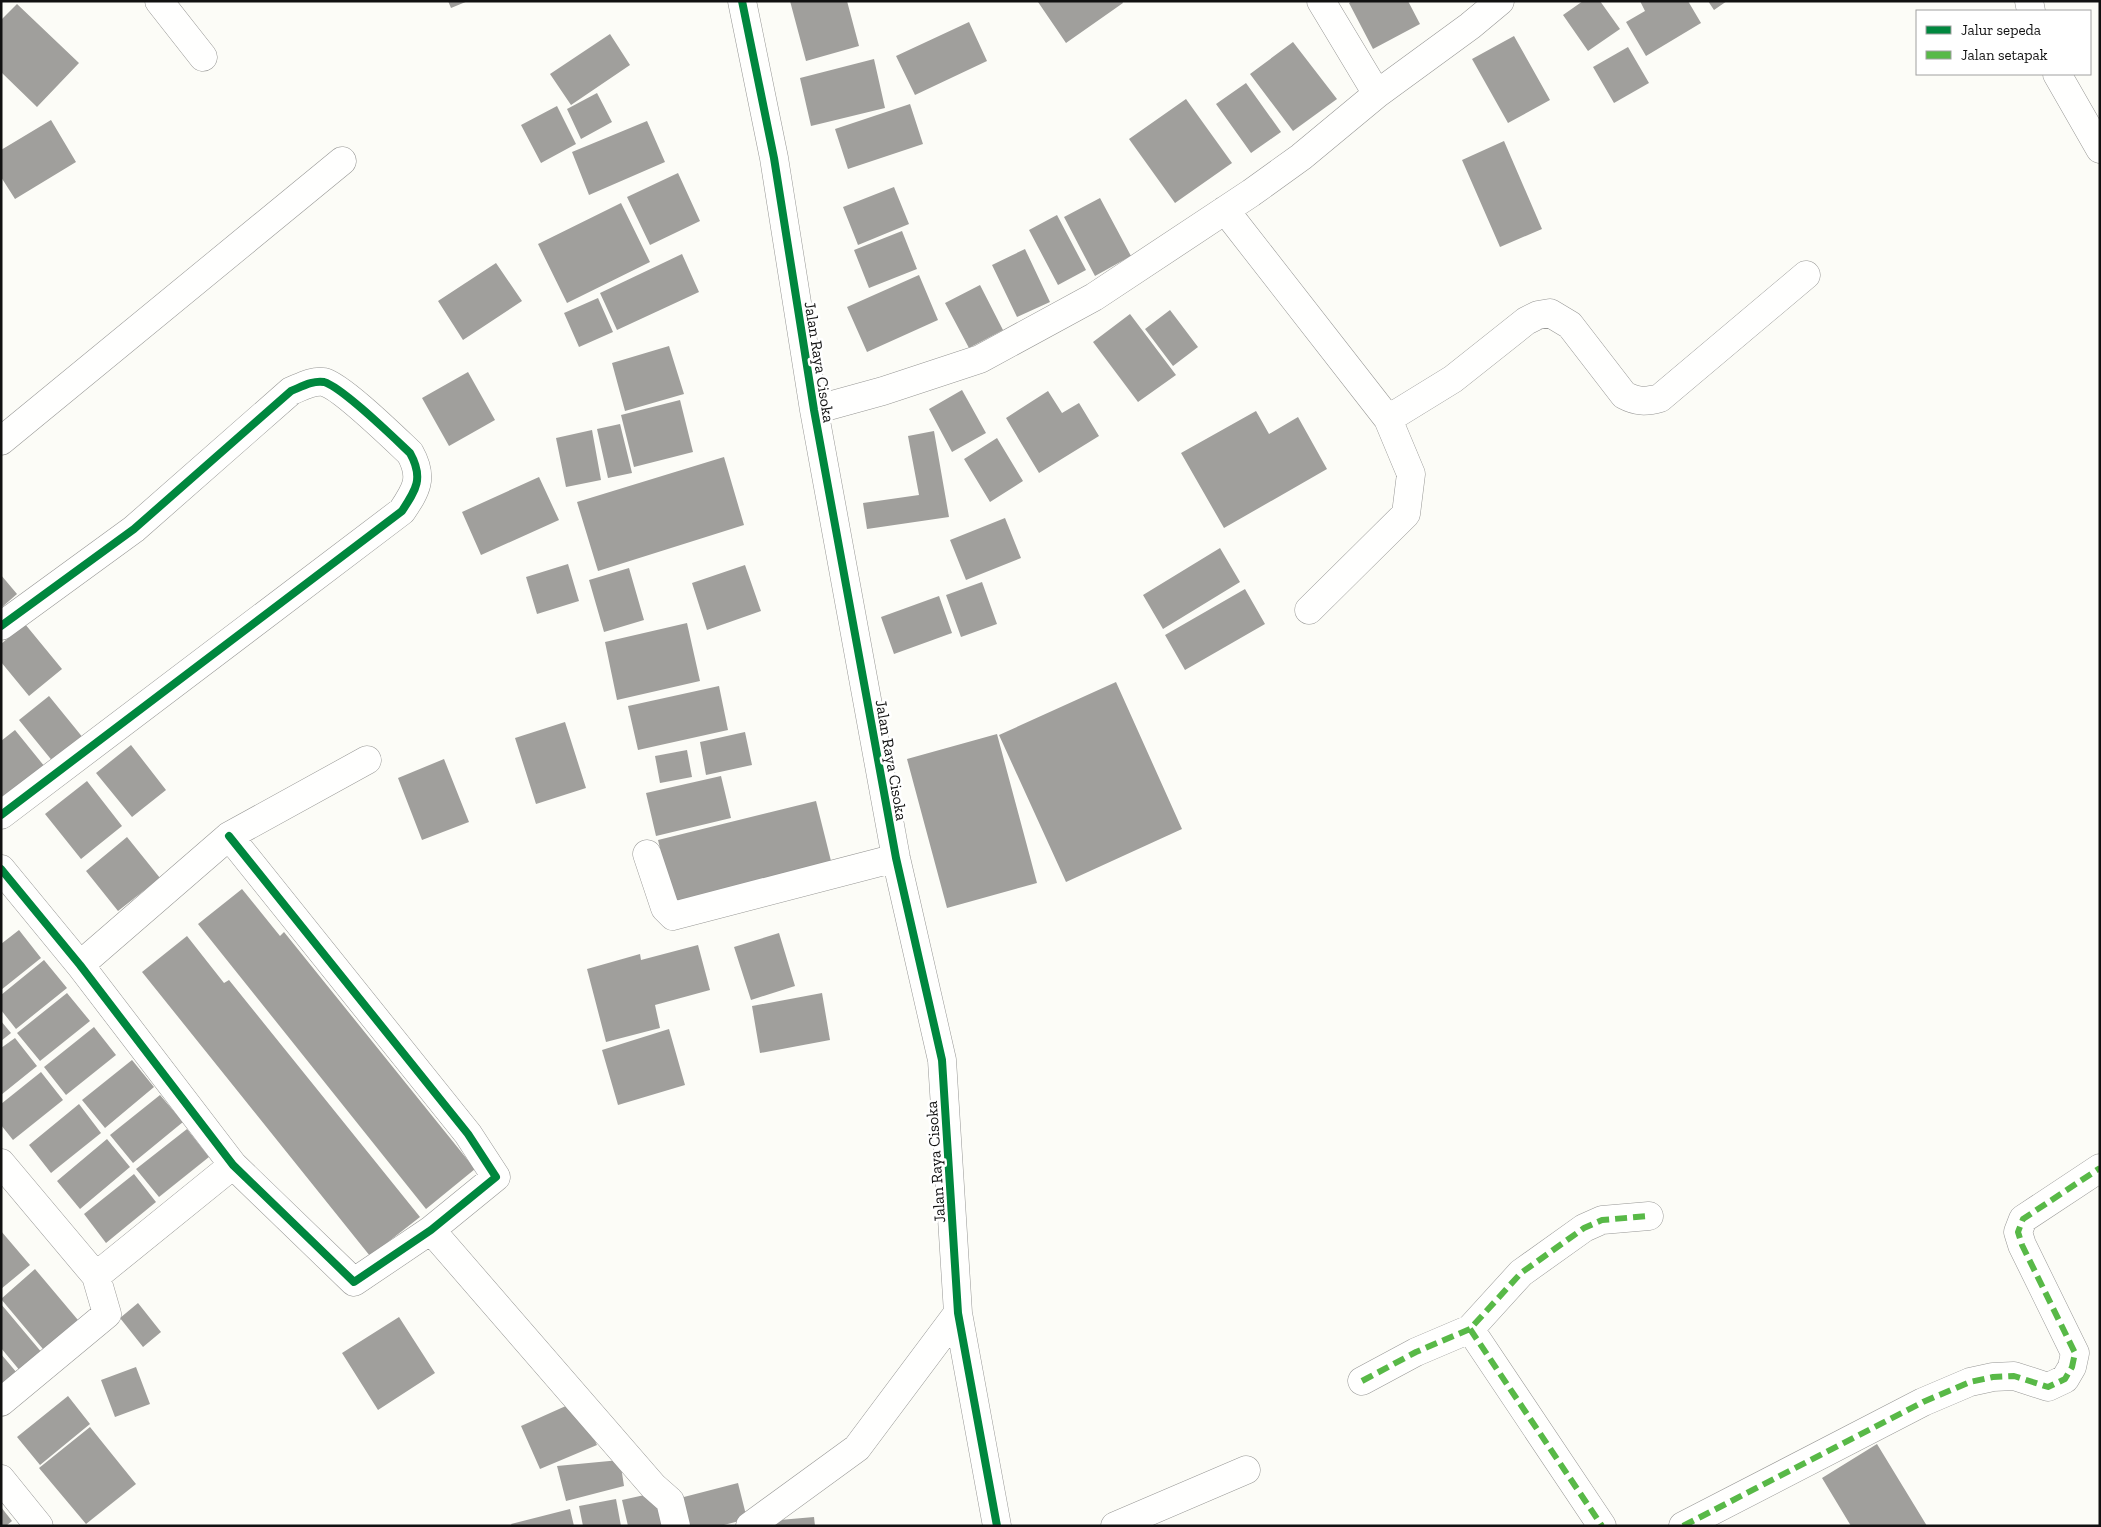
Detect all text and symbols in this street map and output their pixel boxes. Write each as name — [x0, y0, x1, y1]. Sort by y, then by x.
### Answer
legend — [1916, 10, 2091, 75]
text: Jalur sepeda — [1961, 21, 2041, 39]
text: Jalan setapak — [1961, 46, 2048, 64]
street label: Jalan Raya Cisoka — [801, 300, 838, 424]
street label: Jalan Raya Cisoka — [872, 698, 912, 822]
street label: Jalan Raya Cisoka — [922, 1100, 949, 1224]

